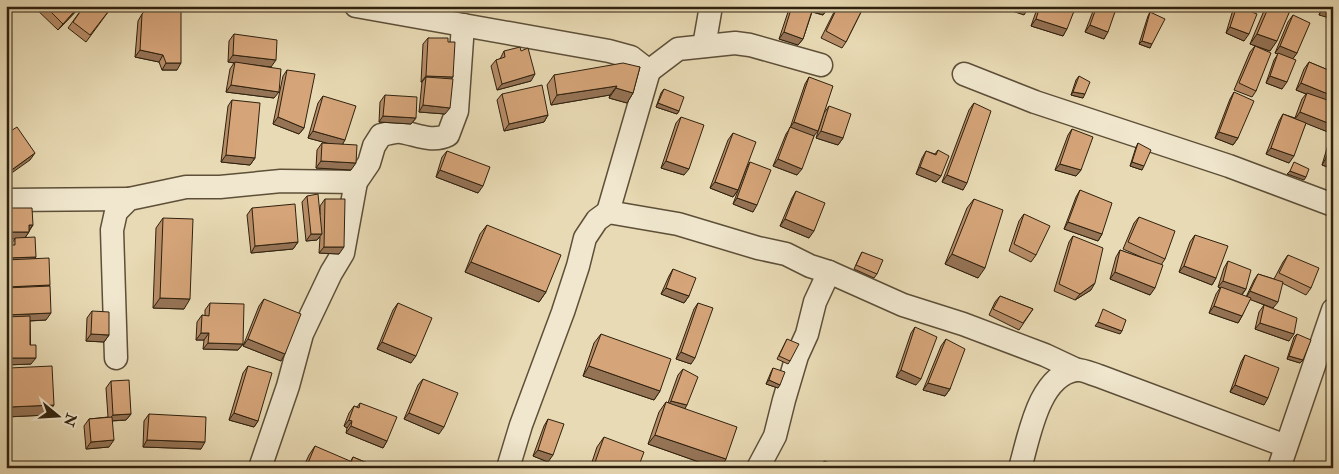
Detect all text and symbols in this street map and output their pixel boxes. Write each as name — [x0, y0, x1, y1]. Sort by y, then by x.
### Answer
north arrow — [32, 392, 82, 442]
text: N — [60, 410, 80, 429]

